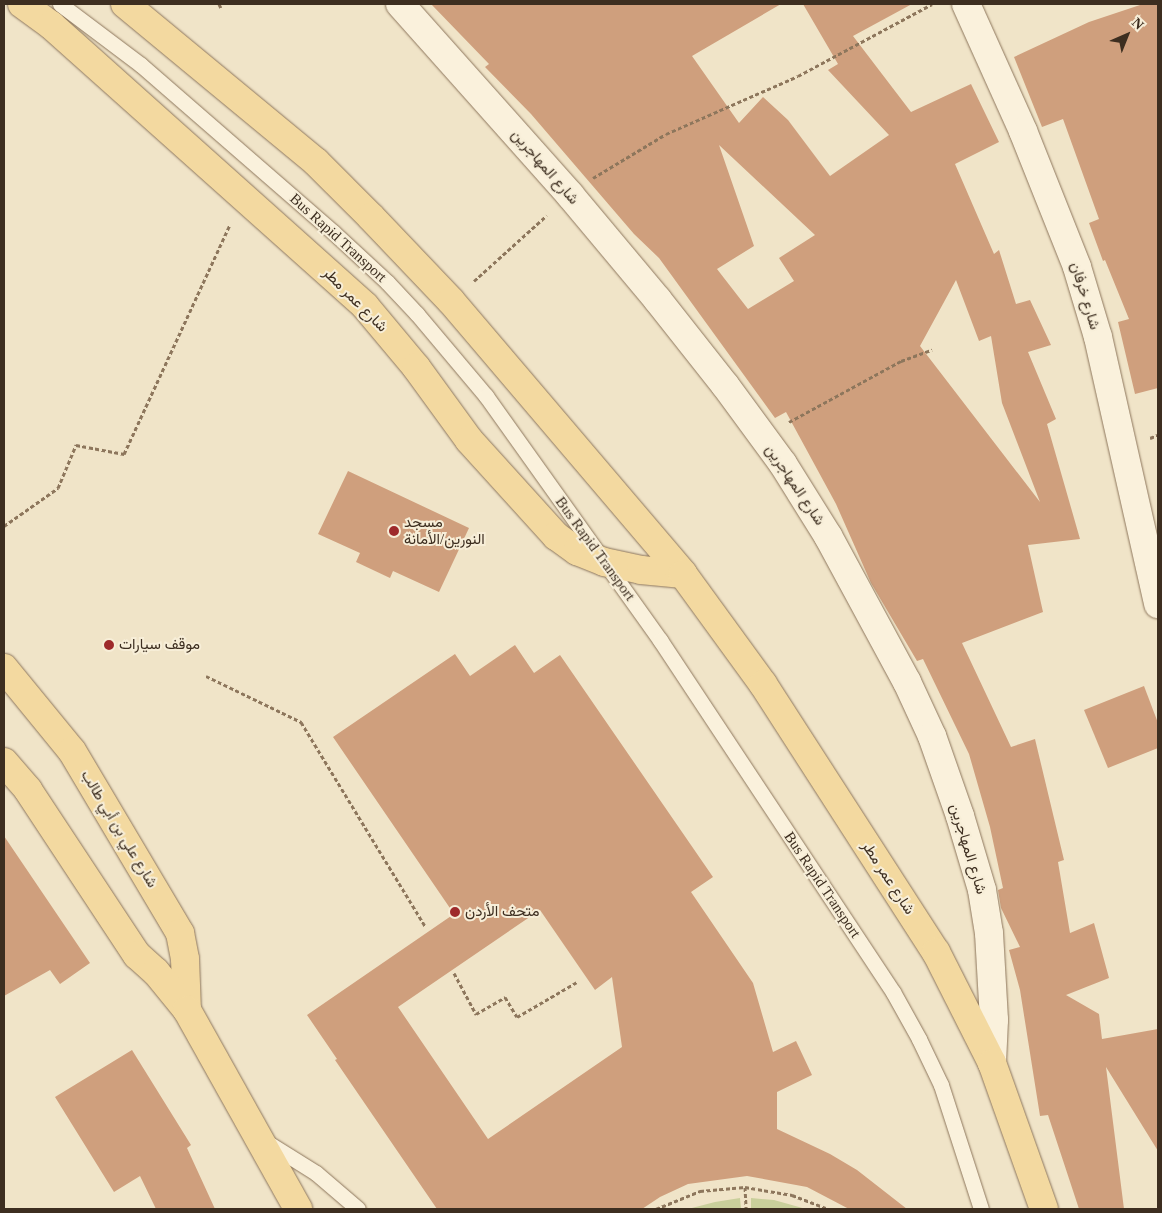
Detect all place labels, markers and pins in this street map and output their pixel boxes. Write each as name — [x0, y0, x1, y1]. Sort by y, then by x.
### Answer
place label: مسجد النورين/الأمانة — [404, 513, 485, 548]
marker: مسجد النورين/الأمانة — [388, 525, 400, 537]
place label: موقف سيارات — [119, 636, 200, 654]
marker: موقف سيارات — [103, 639, 115, 651]
place label: متحف الأردن — [465, 903, 540, 921]
marker: متحف الأردن — [449, 906, 461, 918]

